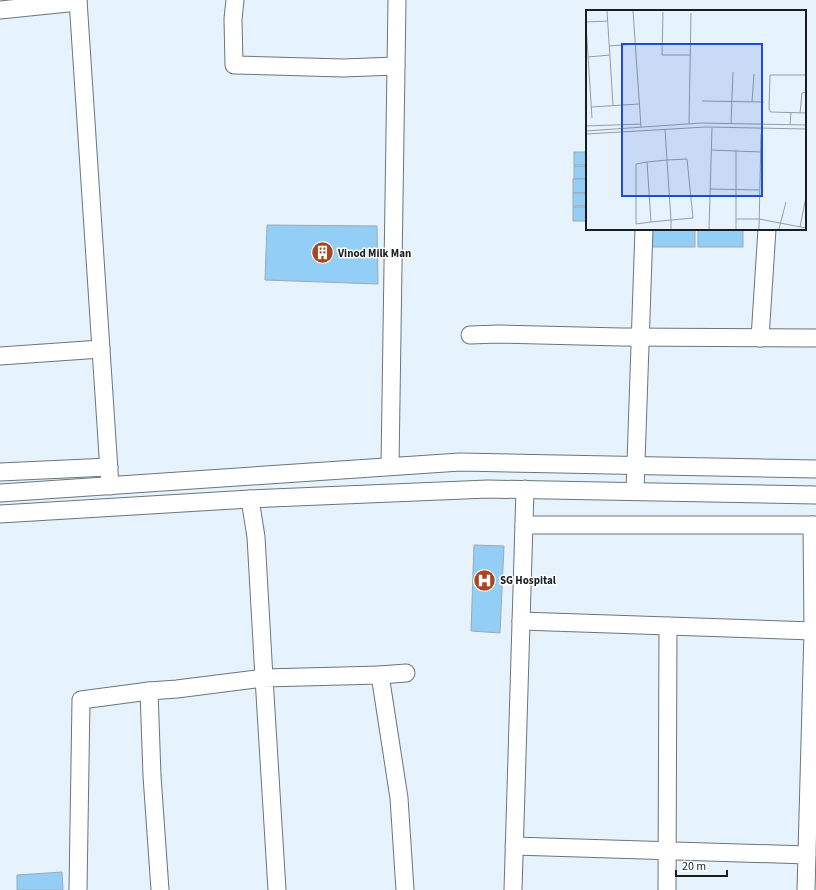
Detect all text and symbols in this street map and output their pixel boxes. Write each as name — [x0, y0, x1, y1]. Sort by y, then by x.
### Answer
inset map — [586, 10, 806, 230]
building icon: Vinod Milk Man — [309, 240, 335, 266]
place label: Vinod Milk Man — [337, 246, 411, 261]
hospital icon: SG Hospital — [471, 567, 497, 593]
place label: SG Hospital — [500, 573, 557, 588]
scale bar — [676, 852, 727, 878]
text: 20 m — [682, 858, 706, 875]

